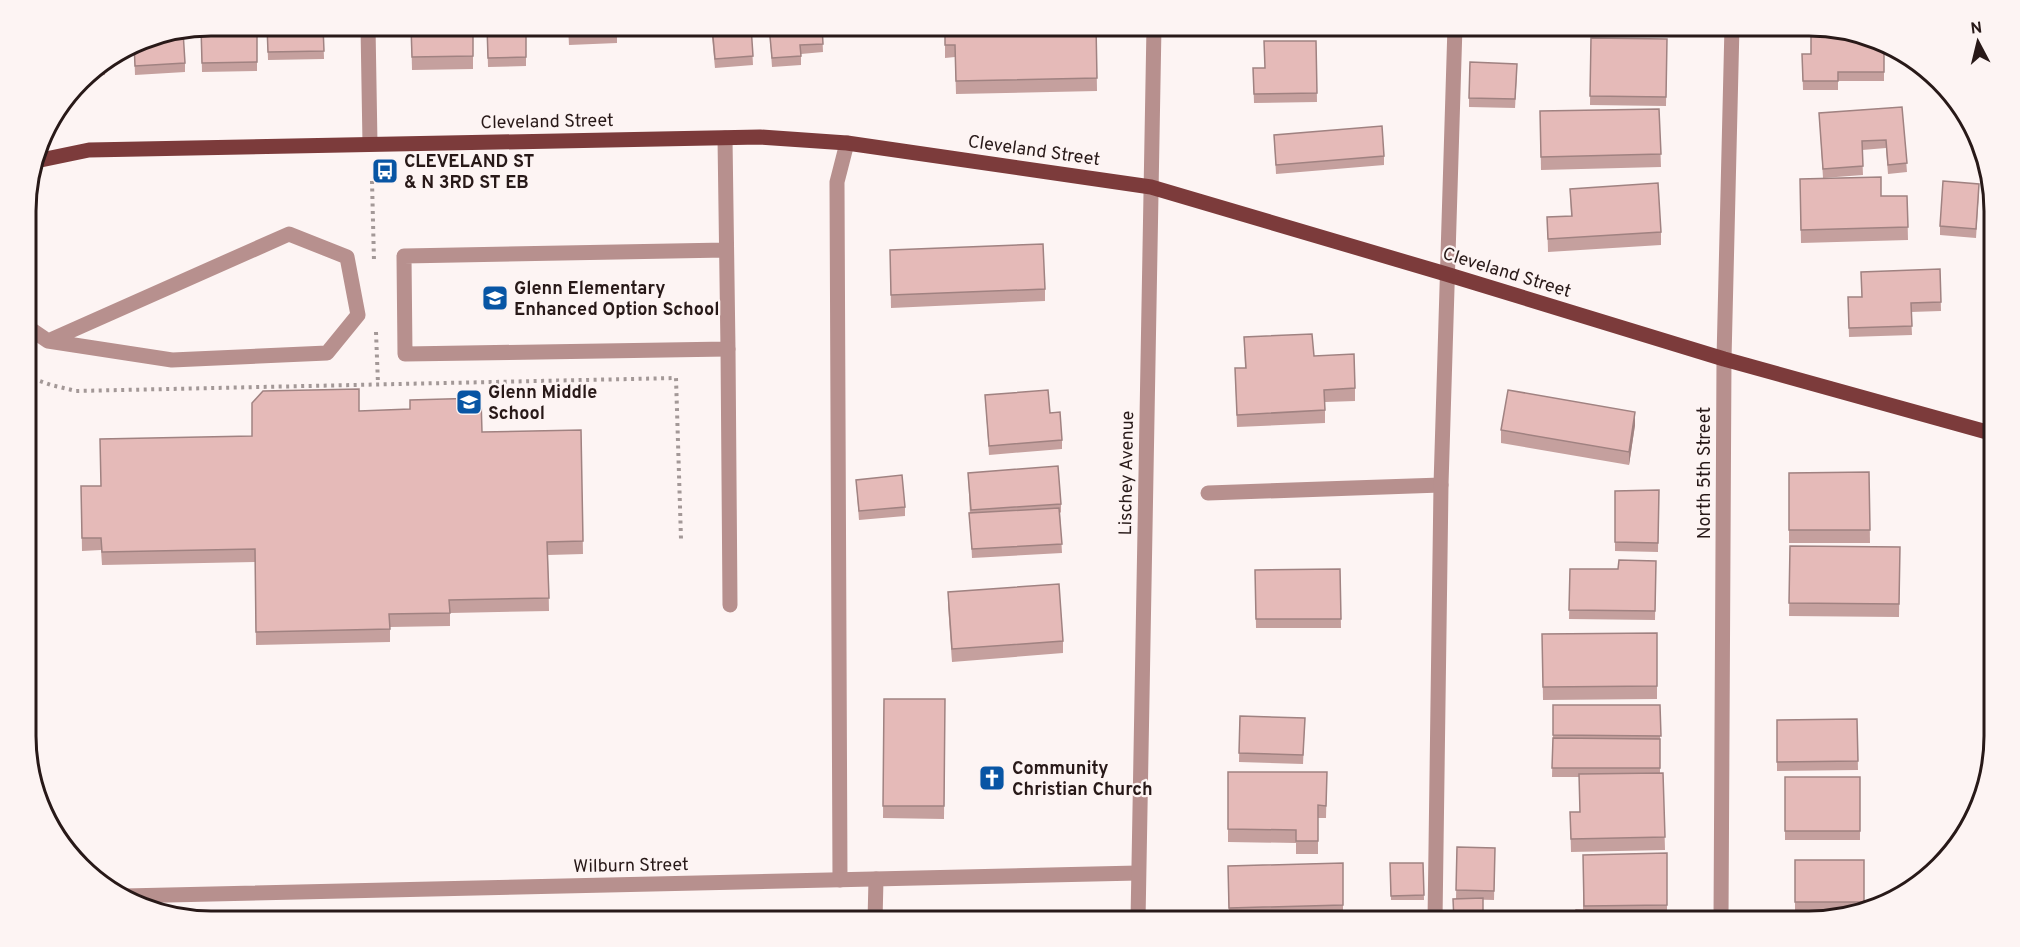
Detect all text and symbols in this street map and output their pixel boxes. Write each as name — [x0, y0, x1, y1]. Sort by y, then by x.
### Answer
north arrow — [1948, 12, 2008, 72]
text: N — [1969, 18, 1983, 40]
street label: Cleveland Street — [480, 110, 614, 135]
street label: Cleveland Street — [966, 131, 1101, 172]
place label: CLEVELAND ST & N 3RD ST EB — [404, 151, 535, 195]
bus stop icon: CLEVELAND ST & N 3RD ST EB — [370, 156, 400, 186]
street label: Cleveland Street — [1439, 243, 1574, 304]
place label: Glenn Elementary Enhanced Option School — [514, 278, 719, 322]
school or university icon: Glenn Elementary Enhanced Option School — [480, 283, 510, 313]
place label: Glenn Middle School — [488, 382, 597, 426]
school or university icon: Glenn Middle School — [454, 387, 484, 417]
street label: North 5th Street — [1694, 407, 1717, 539]
street label: Lischey Avenue — [1115, 410, 1140, 536]
place label: Community Christian Church — [1012, 758, 1153, 802]
church icon: Community Christian Church — [977, 763, 1007, 793]
street label: Wilburn Street — [573, 854, 689, 879]

